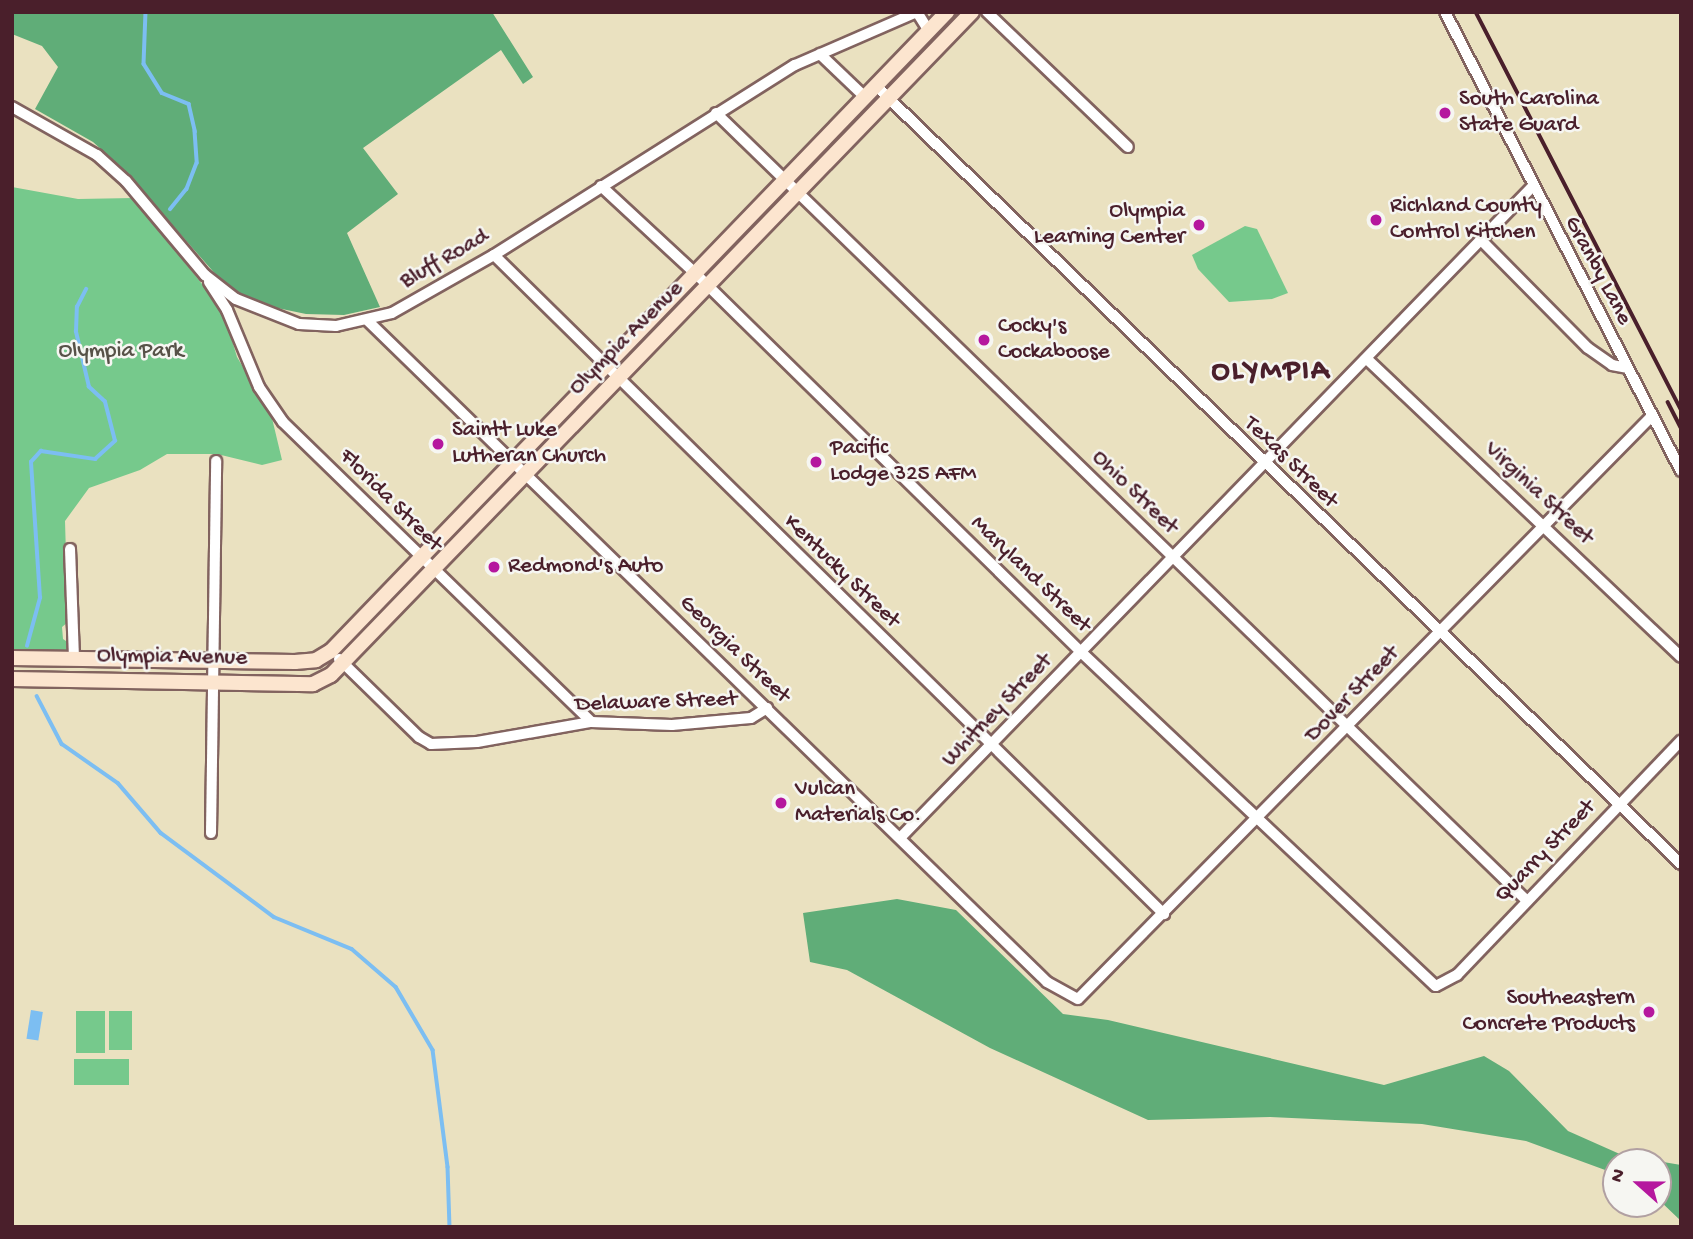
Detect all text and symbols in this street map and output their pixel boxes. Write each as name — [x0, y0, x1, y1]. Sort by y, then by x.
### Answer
place label: South Carolina State Guard — [1459, 86, 1599, 140]
marker: South Carolina State Guard — [1437, 105, 1453, 121]
place label: Richland County Control Kitchen — [1390, 193, 1542, 247]
place label: Olympia Learning Center — [1034, 198, 1185, 252]
marker: Richland County Control Kitchen — [1368, 212, 1384, 228]
street label: Granby Lane — [1557, 212, 1637, 330]
marker: Olympia Learning Center — [1191, 217, 1207, 233]
street label: Bluff Road — [396, 224, 494, 296]
street label: Olympia Avenue — [564, 276, 690, 402]
place label: Cocky's Cockaboose — [998, 313, 1110, 367]
marker: Cocky's Cockaboose — [976, 332, 992, 348]
park label: Olympia Park — [59, 338, 183, 366]
district label: OLYMPIA — [1212, 355, 1330, 391]
street label: Texas Street — [1237, 411, 1343, 515]
place label: Saintt Luke Lutheran Church — [452, 417, 606, 471]
place label: Pacific Lodge 325 AFM — [830, 435, 976, 489]
marker: Saintt Luke Lutheran Church — [430, 436, 446, 452]
street label: Virginia Street — [1478, 436, 1598, 552]
street label: Florida Street — [333, 444, 447, 558]
street label: Ohio Street — [1085, 445, 1183, 541]
marker: Pacific Lodge 325 AFM — [808, 454, 824, 470]
street label: Kentucky Street — [777, 509, 905, 635]
street label: Maryland Street — [964, 510, 1096, 640]
place label: Redmond's Auto — [508, 553, 664, 581]
marker: Redmond's Auto — [486, 559, 502, 575]
street label: Georgia Street — [673, 590, 795, 710]
street label: Dover Street — [1300, 641, 1406, 749]
street label: Olympia Avenue — [97, 643, 247, 673]
street label: Whitney Street — [937, 648, 1059, 774]
street label: Delaware Street — [575, 686, 737, 720]
place label: Vulcan Materials Co. — [795, 776, 921, 830]
street label: Quarry Street — [1490, 794, 1602, 910]
marker: Vulcan Materials Co. — [773, 795, 789, 811]
place label: Southeastern Concrete Products — [1462, 985, 1635, 1039]
marker: Southeastern Concrete Products — [1641, 1004, 1657, 1020]
north arrow — [1602, 1148, 1672, 1218]
text: N — [1606, 1166, 1632, 1186]

